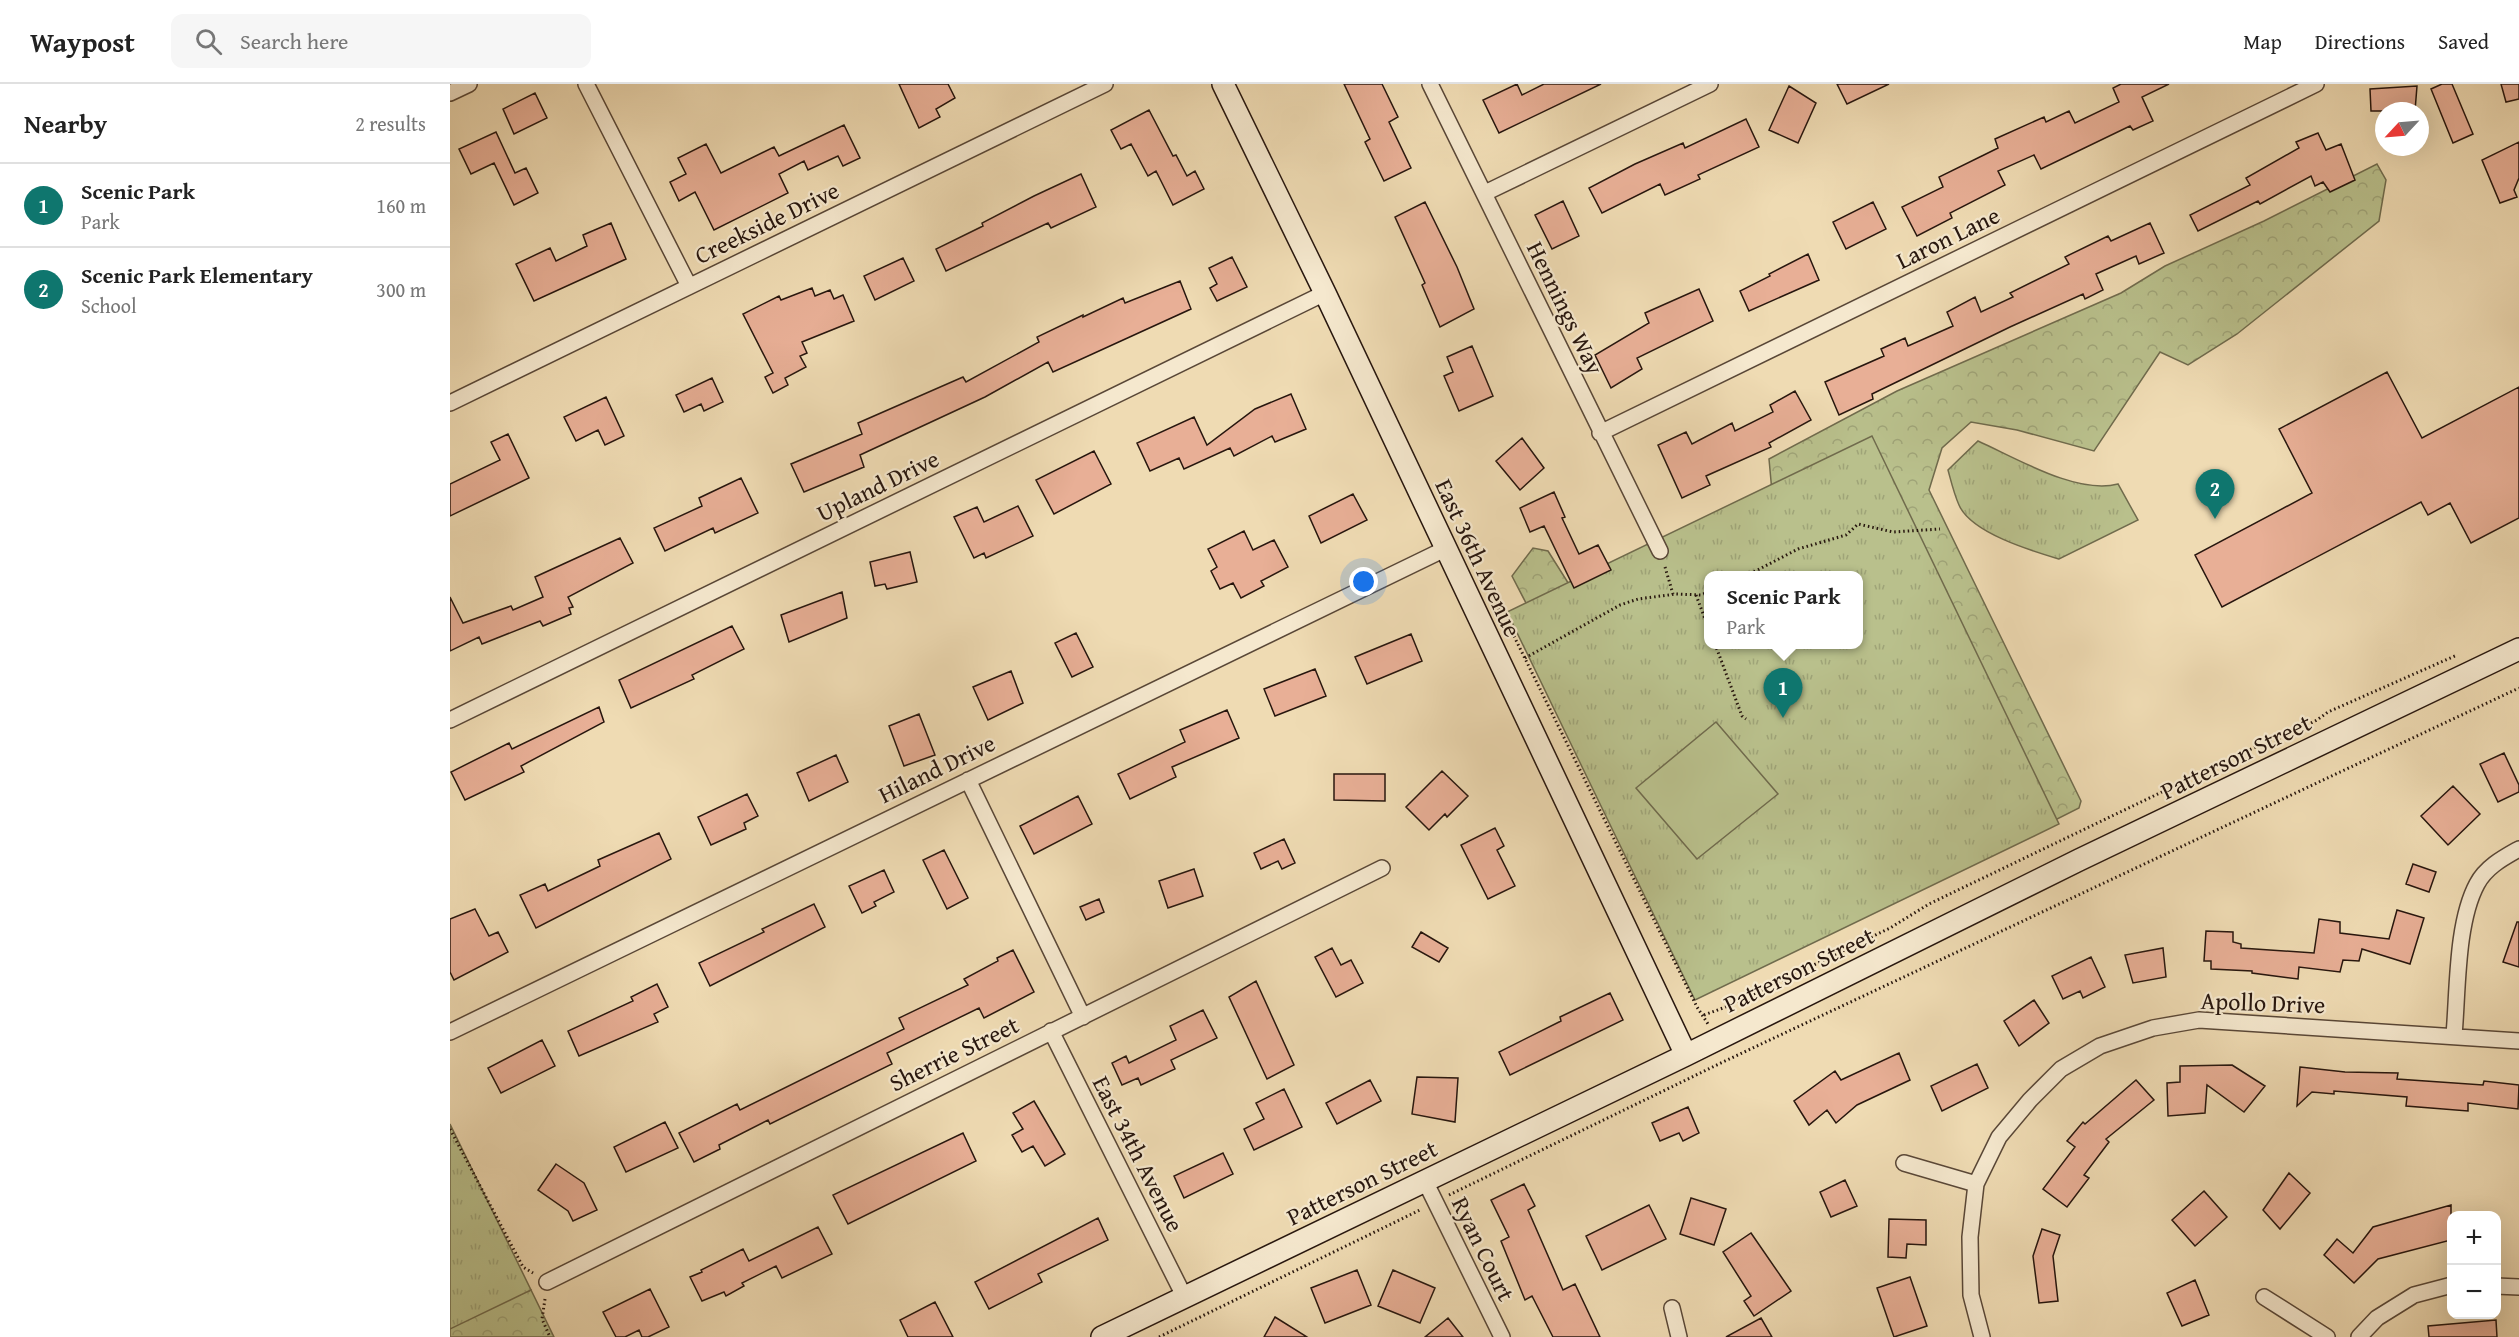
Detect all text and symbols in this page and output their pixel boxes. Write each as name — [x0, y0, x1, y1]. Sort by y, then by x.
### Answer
search box — [171, 14, 591, 68]
text: Waypost — [30, 21, 135, 62]
icon: search — [192, 25, 225, 58]
text: Search here — [240, 25, 348, 57]
text: Map — [2243, 26, 2282, 57]
text: Directions — [2315, 26, 2405, 57]
text: Saved — [2438, 26, 2489, 57]
north arrow — [2375, 102, 2429, 156]
text: Nearby — [24, 104, 107, 143]
text: 2 results — [355, 109, 426, 138]
street label: Creekside Drive — [689, 172, 845, 273]
text: Scenic Park — [81, 175, 195, 207]
text: 1 — [38, 191, 49, 220]
text: 160 m — [376, 191, 426, 220]
street label: Laron Lane — [1890, 197, 2005, 278]
text: Park — [81, 207, 120, 236]
street label: Hennings Way — [1518, 235, 1613, 380]
text: Scenic Park Elementary — [81, 259, 313, 291]
text: 2 — [38, 275, 49, 304]
text: 300 m — [376, 275, 426, 304]
text: School — [81, 291, 137, 320]
street label: Upland Drive — [811, 441, 945, 530]
pin: 2 — [2196, 470, 2234, 519]
street label: East 36th Avenue — [1426, 473, 1530, 643]
your location — [1349, 567, 1378, 596]
popup — [1704, 571, 1863, 649]
text: Scenic Park — [1726, 580, 1841, 612]
text: Park — [1726, 612, 1765, 641]
pin: 1 — [1764, 668, 1802, 718]
street label: Patterson Street — [2155, 705, 2317, 808]
street label: Hiland Drive — [872, 725, 1001, 812]
street label: Patterson Street — [1718, 918, 1880, 1021]
street label: Apollo Drive — [2200, 983, 2326, 1022]
street label: Sherrie Street — [883, 1007, 1025, 1100]
street label: East 34th Avenue — [1084, 1070, 1193, 1238]
street label: Patterson Street — [1281, 1131, 1443, 1234]
street label: Ryan Court — [1443, 1191, 1524, 1307]
map controls — [2447, 1211, 2501, 1319]
button: + — [2447, 1211, 2501, 1265]
button: − — [2447, 1265, 2501, 1319]

